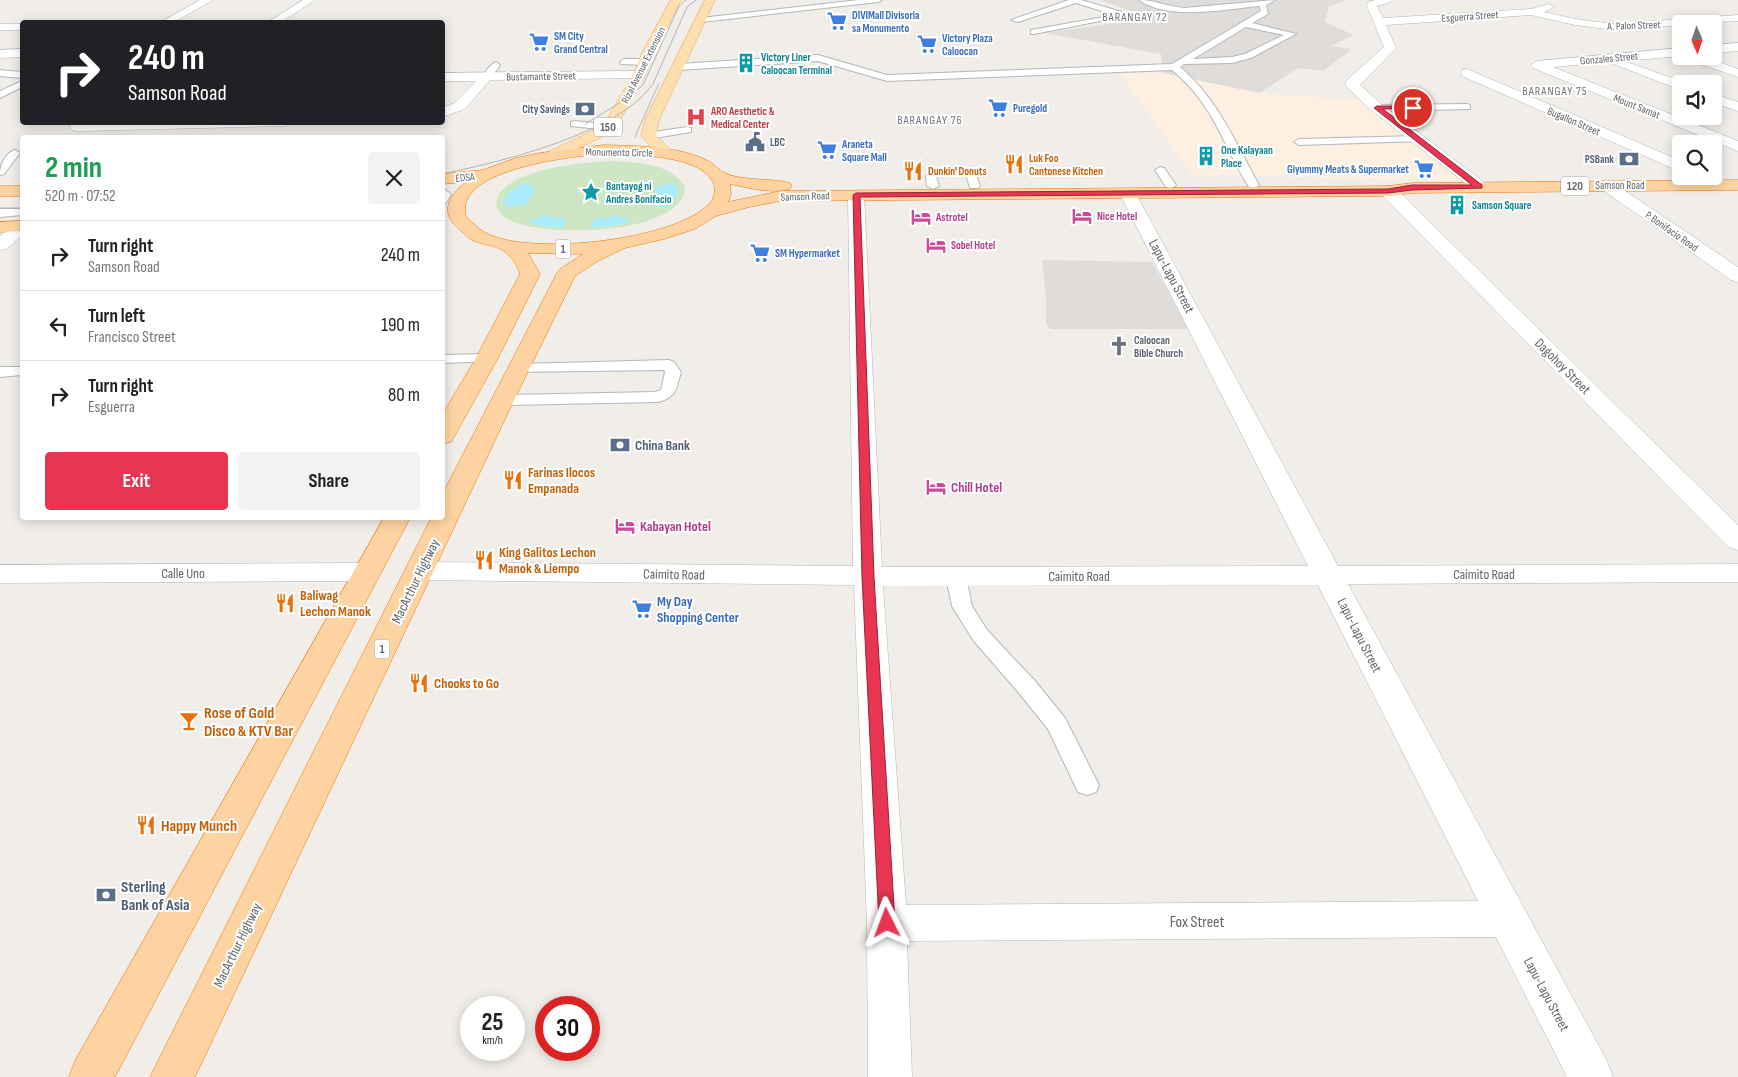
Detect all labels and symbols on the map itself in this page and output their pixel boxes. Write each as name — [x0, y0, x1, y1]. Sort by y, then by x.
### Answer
street label: Esguerra Street — [1441, 8, 1500, 25]
place label: DIVIMall Divisoria sa Monumento — [852, 9, 920, 35]
supermarket icon: DIVIMall Divisoria sa Monumento — [826, 10, 848, 32]
district label: BARANGAY 72 — [1102, 10, 1168, 25]
north arrow — [1672, 15, 1722, 65]
street label: A. Palon Street — [1606, 18, 1662, 33]
street label: Rizal Avenue Extension — [619, 25, 668, 106]
place label: SM City Grand Central — [554, 30, 608, 56]
supermarket icon: SM City Grand Central — [528, 31, 550, 53]
place label: Victory Plaza Caloocan — [942, 32, 993, 58]
supermarket icon: Victory Plaza Caloocan — [916, 33, 938, 55]
street label: Gonzales Street — [1579, 49, 1639, 68]
place label: Victory Liner Caloocan Terminal — [761, 51, 832, 77]
building icon: Victory Liner Caloocan Terminal — [735, 52, 757, 74]
street label: Bustamante Street — [506, 69, 577, 84]
district label: BARANGAY 75 — [1522, 84, 1588, 99]
pin — [1392, 87, 1434, 129]
street label: Mount Samat — [1612, 91, 1663, 122]
supermarket icon: Puregold — [987, 97, 1009, 119]
bank icon: City Savings — [574, 98, 596, 120]
place label: Puregold — [1013, 102, 1047, 115]
place label: City Savings — [522, 103, 570, 116]
street label: Bugallon Street — [1545, 104, 1603, 139]
place label: ARO Aesthetic & Medical Center — [710, 105, 775, 131]
hospital icon: ARO Aesthetic & Medical Center — [685, 106, 707, 128]
district label: BARANGAY 76 — [897, 113, 963, 128]
road number: 150 — [594, 118, 622, 136]
public building icon: LBC — [744, 131, 766, 153]
place label: LBC — [770, 136, 786, 149]
place label: Araneta Square Mall — [841, 138, 887, 164]
supermarket icon: Araneta Square Mall — [816, 139, 838, 161]
place label: One Kalayaan Place — [1221, 144, 1273, 170]
street label: Monumento Circle — [585, 145, 653, 160]
building icon: One Kalayaan Place — [1195, 145, 1217, 167]
bank icon: PSBank — [1618, 148, 1640, 170]
place label: Luk Foo Cantonese Kitchen — [1029, 152, 1103, 178]
restaurant icon: Luk Foo Cantonese Kitchen — [1003, 153, 1025, 175]
place label: PSBank — [1585, 153, 1614, 166]
supermarket icon: Giyummy Meats & Supermarket — [1413, 158, 1435, 180]
restaurant icon: Dunkin' Donuts — [902, 160, 924, 182]
place label: Giyummy Meats & Supermarket — [1287, 163, 1409, 176]
place label: Dunkin' Donuts — [928, 165, 987, 178]
street label: EDSA — [455, 170, 476, 185]
road number: 120 — [1561, 177, 1589, 196]
street label: Samson Road — [1595, 179, 1645, 192]
place label: Bantayog ni Andres Bonifacio — [605, 180, 672, 206]
place icon: Bantayog ni Andres Bonifacio — [580, 181, 602, 203]
street label: Samson Road — [780, 189, 830, 204]
building icon: Samson Square — [1446, 194, 1468, 216]
place label: Samson Square — [1472, 199, 1532, 212]
hotel icon: Nice Hotel — [1071, 205, 1093, 227]
hotel icon: Astrotel — [910, 206, 932, 228]
street label: P. Bonifacio Road — [1643, 208, 1701, 255]
place label: Nice Hotel — [1097, 210, 1137, 223]
place label: Astrotel — [935, 211, 968, 224]
hotel icon: Sobel Hotel — [925, 234, 947, 256]
street label: Lapu-Lapu Street — [1145, 236, 1198, 316]
place label: Sobel Hotel — [951, 239, 995, 252]
road number: 1 — [556, 240, 570, 258]
supermarket icon: SM Hypermarket — [749, 242, 771, 264]
place label: SM Hypermarket — [775, 247, 840, 260]
place label: Caloocan Bible Church — [1134, 334, 1183, 360]
church icon: Caloocan Bible Church — [1108, 335, 1130, 357]
street label: Dagohoy Street — [1531, 335, 1594, 398]
bank icon: China Bank — [609, 434, 631, 456]
place label: China Bank — [635, 437, 690, 454]
place label: Farinas Ilocos Empanada — [528, 464, 595, 497]
restaurant icon: Farinas Ilocos Empanada — [502, 469, 524, 491]
hotel icon: Chill Hotel — [925, 476, 947, 498]
place label: Chill Hotel — [951, 479, 1002, 496]
hotel icon: Kabayan Hotel — [614, 515, 636, 537]
place label: Kabayan Hotel — [640, 518, 711, 535]
street label: MacArthur Highway — [388, 536, 443, 626]
place label: King Galitos Lechon Manok & Liempo — [499, 544, 596, 577]
restaurant icon: King Galitos Lechon Manok & Liempo — [473, 549, 495, 571]
street label: Calle Uno — [161, 565, 205, 582]
street label: Caimito Road — [643, 565, 705, 584]
street label: Caimito Road — [1453, 566, 1515, 583]
street label: Caimito Road — [1048, 568, 1110, 585]
place label: Baliwag Lechon Manok — [300, 587, 371, 620]
restaurant icon: Baliwag Lechon Manok — [274, 592, 296, 614]
place label: My Day Shopping Center — [657, 593, 740, 626]
street label: Lapu-Lapu Street — [1334, 595, 1386, 675]
supermarket icon: My Day Shopping Center — [631, 598, 653, 620]
road number: 1 — [374, 640, 390, 659]
restaurant icon: Chooks to Go — [408, 672, 430, 694]
place label: Chooks to Go — [434, 675, 499, 692]
place label: Rose of Gold Disco & KTV Bar — [204, 704, 293, 741]
bar icon: Rose of Gold Disco & KTV Bar — [178, 710, 200, 732]
restaurant icon: Happy Munch — [135, 814, 157, 836]
place label: Happy Munch — [161, 817, 237, 836]
place label: Sterling Bank of Asia — [121, 878, 190, 915]
bank icon: Sterling Bank of Asia — [95, 884, 117, 906]
position arrow — [860, 896, 912, 948]
street label: MacArthur Highway — [210, 900, 265, 990]
street label: Fox Street — [1170, 913, 1224, 932]
street label: Lapu-Lapu Street — [1520, 954, 1573, 1034]
speed limit sign: 30 — [535, 996, 600, 1061]

